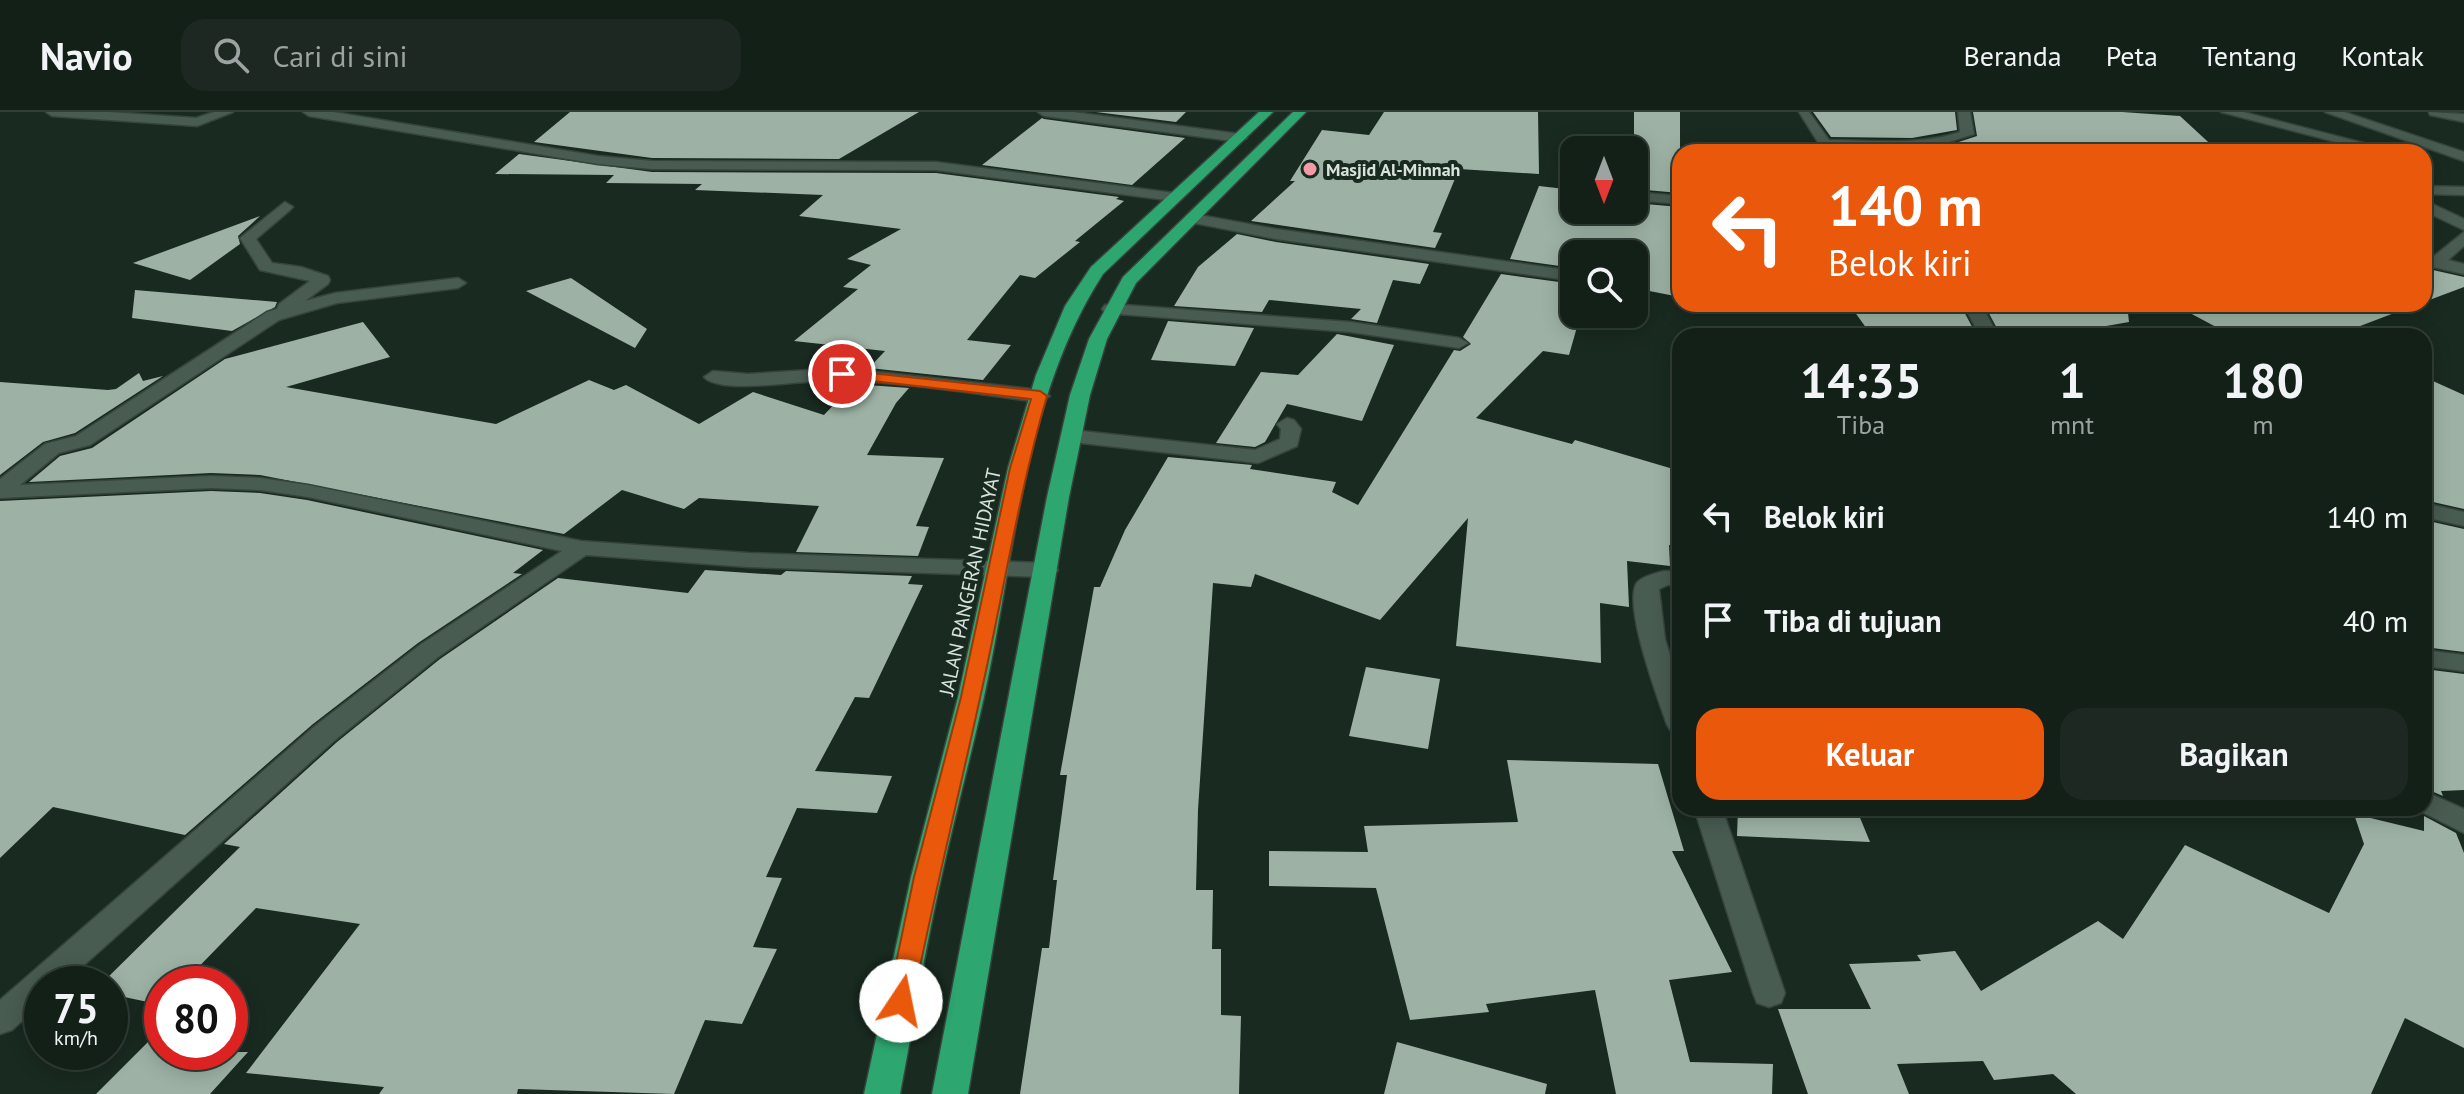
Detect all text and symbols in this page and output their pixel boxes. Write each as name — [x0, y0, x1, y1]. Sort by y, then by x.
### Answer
search box — [181, 19, 741, 91]
text: Navio — [40, 31, 133, 80]
icon: search — [209, 33, 253, 77]
text: Cari di sini — [273, 36, 408, 75]
text: Beranda — [1963, 37, 2062, 74]
text: Peta — [2106, 37, 2158, 74]
text: Tentang — [2202, 37, 2297, 74]
text: Kontak — [2341, 37, 2424, 74]
north arrow — [1560, 136, 1648, 224]
map controls — [1560, 136, 1648, 328]
place label: Masjid Al-Minnah — [1326, 158, 1460, 181]
marker: Masjid Al-Minnah — [1301, 160, 1319, 178]
text: 140 m — [1828, 169, 1983, 241]
icon: left — [1696, 176, 1800, 280]
text: Belok kiri — [1828, 239, 1972, 286]
button: search — [1560, 240, 1648, 328]
pin — [808, 340, 876, 408]
text: 14:35 — [1800, 349, 1922, 411]
text: 1 — [2058, 349, 2086, 411]
text: 180 — [2222, 349, 2304, 411]
icon: arrive — [820, 352, 864, 396]
text: Tiba — [1837, 408, 1885, 441]
text: mnt — [2050, 408, 2094, 441]
text: m — [2252, 408, 2274, 441]
street label: JALAN PANGERAN HIDAYAT — [933, 466, 1007, 699]
icon: left — [1696, 494, 1740, 538]
text: Belok kiri — [1764, 497, 1885, 536]
text: 140 m — [2327, 497, 2408, 536]
icon: arrive — [1696, 598, 1740, 642]
text: Tiba di tujuan — [1764, 601, 1942, 640]
text: 40 m — [2343, 601, 2408, 640]
button: Keluar — [1696, 708, 2044, 800]
button: Bagikan — [2060, 708, 2408, 800]
position arrow — [859, 959, 943, 1043]
speed limit sign: 80 — [144, 966, 248, 1070]
text: 75 — [53, 982, 99, 1034]
text: km/h — [54, 1025, 98, 1051]

